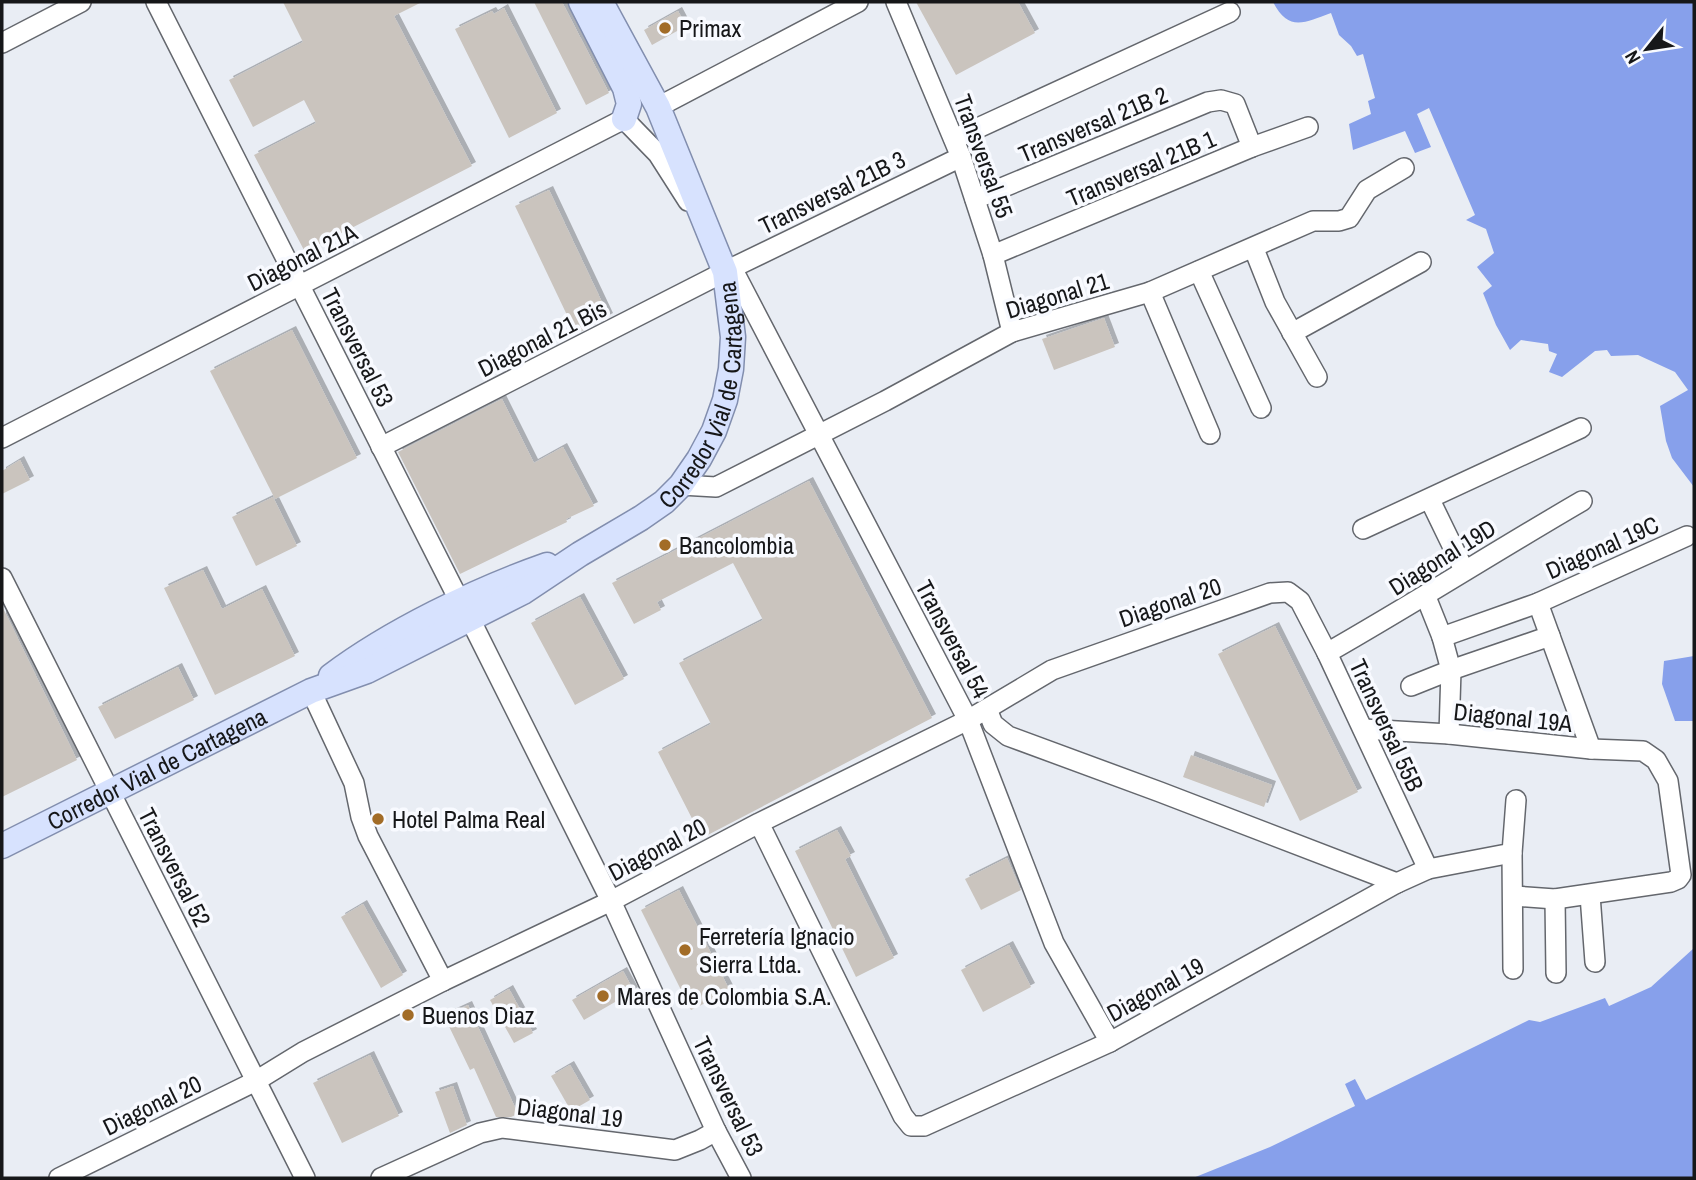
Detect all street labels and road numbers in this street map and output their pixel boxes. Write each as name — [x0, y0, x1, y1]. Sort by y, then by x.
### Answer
street label: Transversal 21B 2 — [1014, 78, 1172, 170]
street label: Transversal 55 — [947, 90, 1021, 222]
street label: Transversal 21B 1 — [1062, 122, 1220, 214]
street label: Transversal 21B 3 — [754, 143, 910, 241]
street label: Diagonal 21A — [242, 215, 363, 298]
street label: Diagonal 21 — [1002, 264, 1112, 326]
street label: Corredor Vial de Cartagena — [651, 280, 749, 515]
street label: Transversal 53 — [314, 282, 402, 412]
street label: Diagonal 21 Bis — [472, 292, 612, 384]
street label: Diagonal 19C — [1541, 508, 1663, 586]
street label: Diagonal 19D — [1382, 512, 1502, 602]
street label: Diagonal 20 — [1115, 570, 1225, 634]
street label: Transversal 54 — [908, 574, 998, 704]
street label: Transversal 55B — [1342, 654, 1432, 796]
street label: Diagonal 19A — [1452, 695, 1575, 739]
street label: Corredor Vial de Cartagena — [41, 700, 272, 837]
street label: Transversal 52 — [131, 802, 219, 932]
street label: Diagonal 20 — [603, 810, 711, 888]
street label: Diagonal 19 — [1101, 949, 1209, 1029]
street label: Transversal 53 — [686, 1031, 772, 1161]
street label: Diagonal 20 — [97, 1067, 207, 1143]
street label: Diagonal 19 — [515, 1090, 625, 1134]

